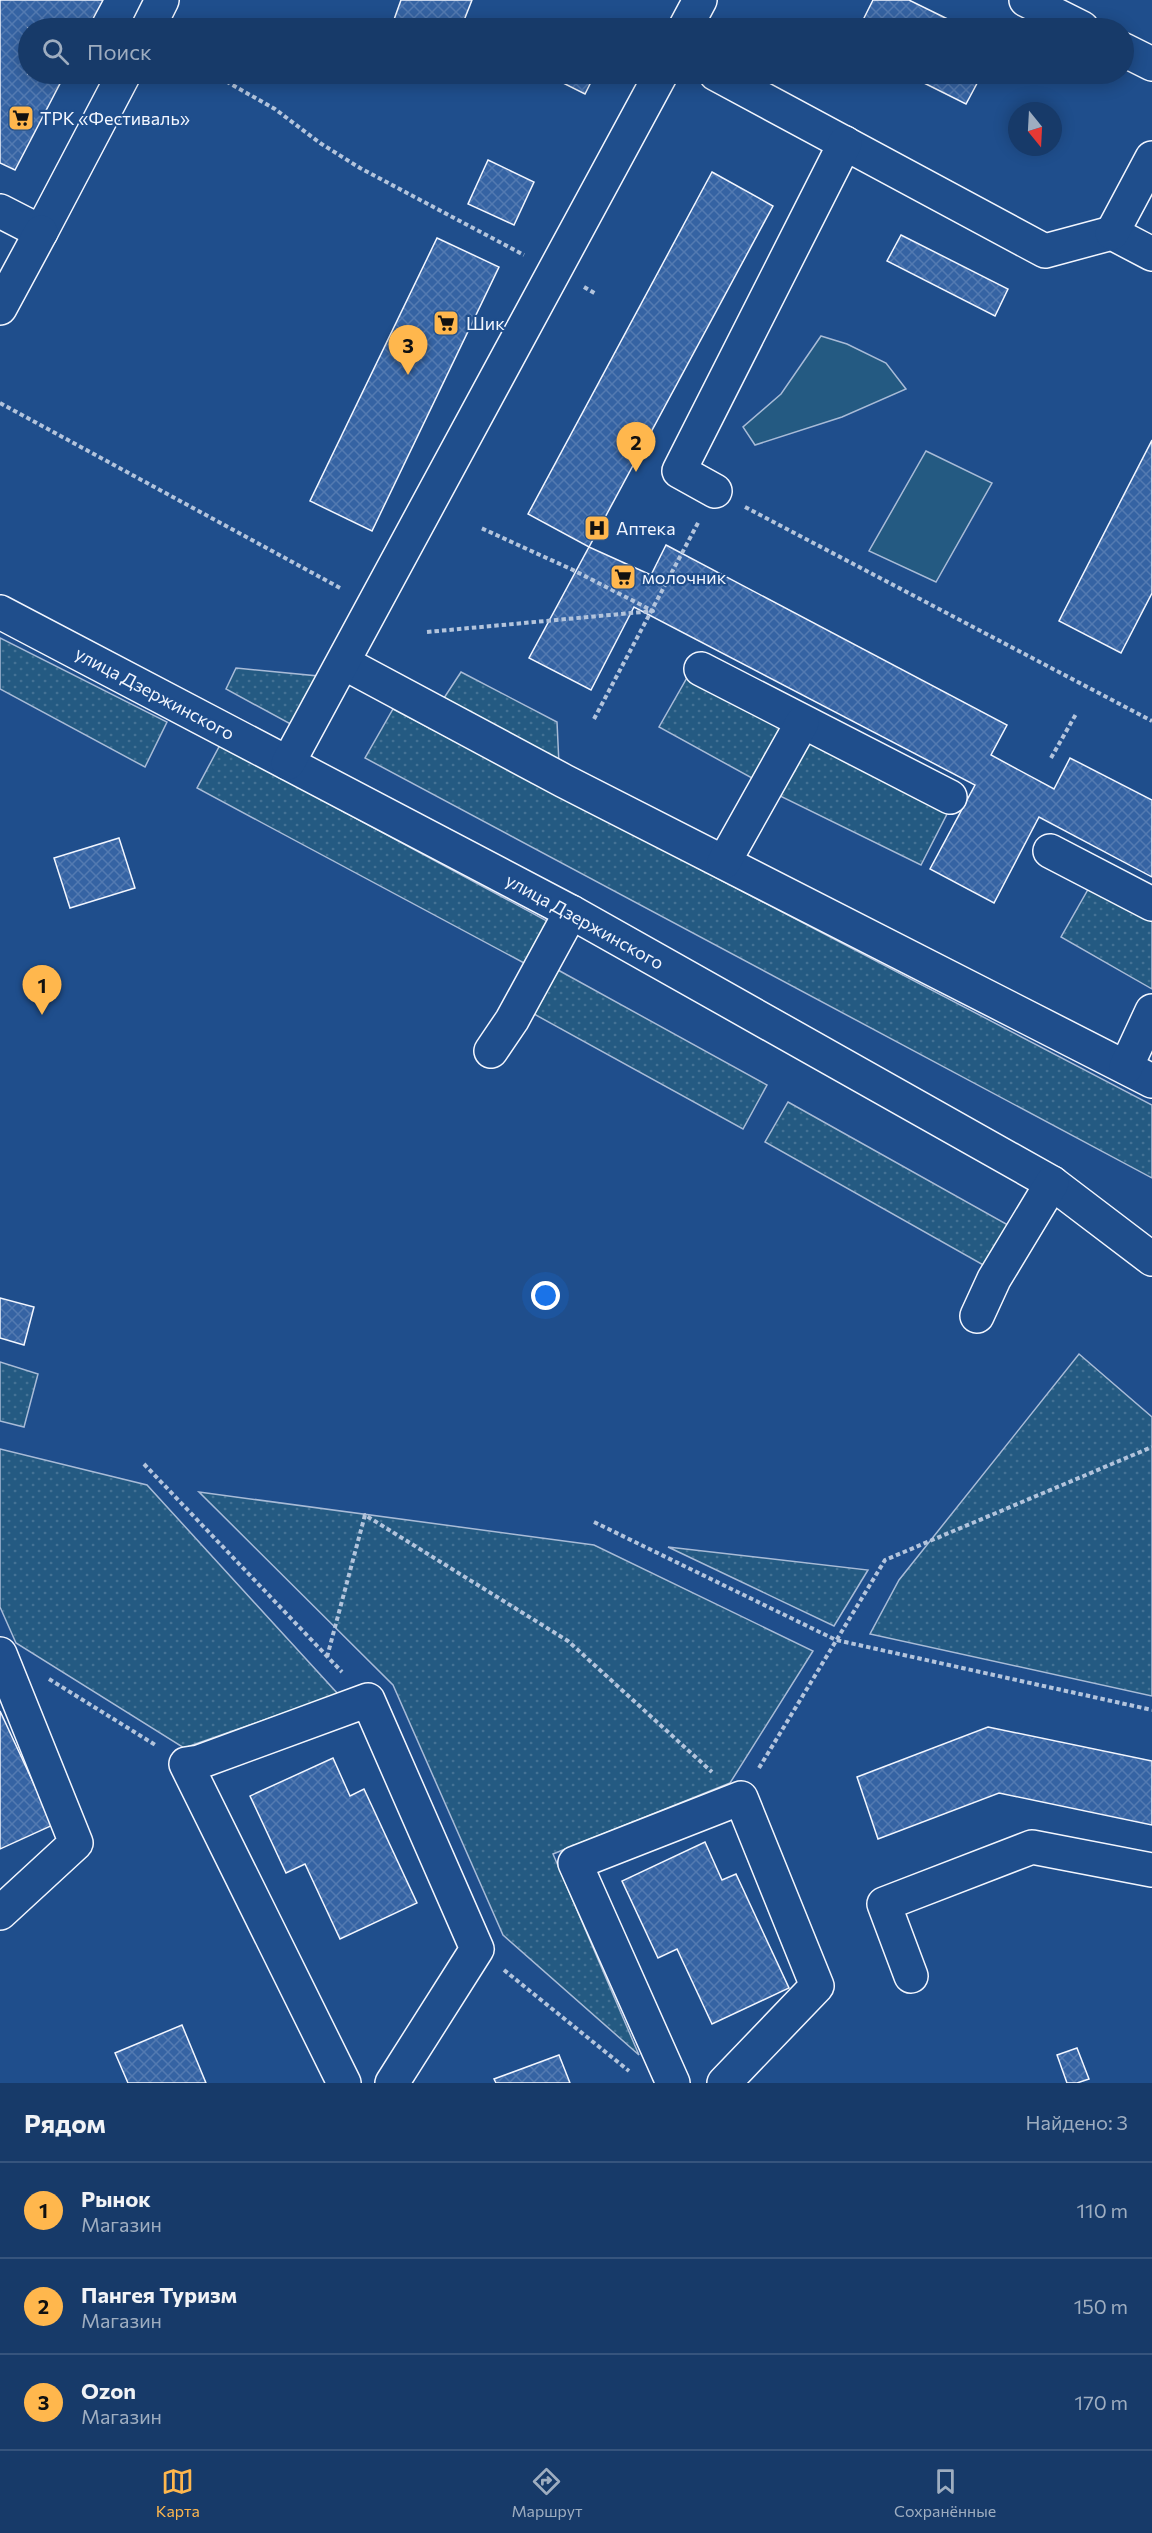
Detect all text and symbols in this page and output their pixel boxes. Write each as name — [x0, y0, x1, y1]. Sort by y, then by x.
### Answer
search box — [18, 18, 1134, 84]
icon: search — [39, 35, 72, 68]
text: Поиск — [87, 38, 152, 65]
north arrow — [1008, 102, 1062, 156]
supermarket icon: ТРК «Фестиваль» — [6, 103, 36, 133]
place label: ТРК «Фестиваль» — [40, 107, 190, 129]
supermarket icon: Шик — [431, 308, 461, 338]
place label: Шик — [466, 312, 505, 334]
pin: 3 — [388, 326, 428, 375]
pin: 2 — [616, 422, 656, 472]
hospital icon: Аптека — [582, 513, 612, 543]
place label: Аптека — [616, 517, 675, 539]
supermarket icon: молочник — [608, 562, 638, 592]
place label: молочник — [642, 566, 727, 588]
street label: улица Дзержинского — [72, 642, 238, 744]
street label: улица Дзержинского — [502, 868, 668, 974]
pin: 1 — [22, 966, 62, 1015]
your location — [531, 1281, 560, 1310]
text: Рядом — [24, 2107, 106, 2138]
text: Найдено: 3 — [1026, 2110, 1128, 2134]
text: Рынок — [81, 2185, 151, 2212]
text: 1 — [39, 2198, 48, 2222]
text: 110 m — [1077, 2198, 1128, 2222]
text: Магазин — [81, 2212, 162, 2236]
text: Пангея Туризм — [81, 2281, 237, 2308]
text: 2 — [38, 2294, 49, 2318]
text: 150 m — [1074, 2294, 1128, 2318]
text: Магазин — [81, 2308, 162, 2332]
text: Ozon — [81, 2377, 136, 2404]
text: 3 — [38, 2390, 49, 2414]
text: 170 m — [1075, 2390, 1128, 2414]
text: Магазин — [81, 2404, 162, 2428]
tab: Карта — [156, 2465, 200, 2520]
tab: Маршрут — [511, 2465, 583, 2520]
tab: Сохранённые — [894, 2465, 996, 2520]

